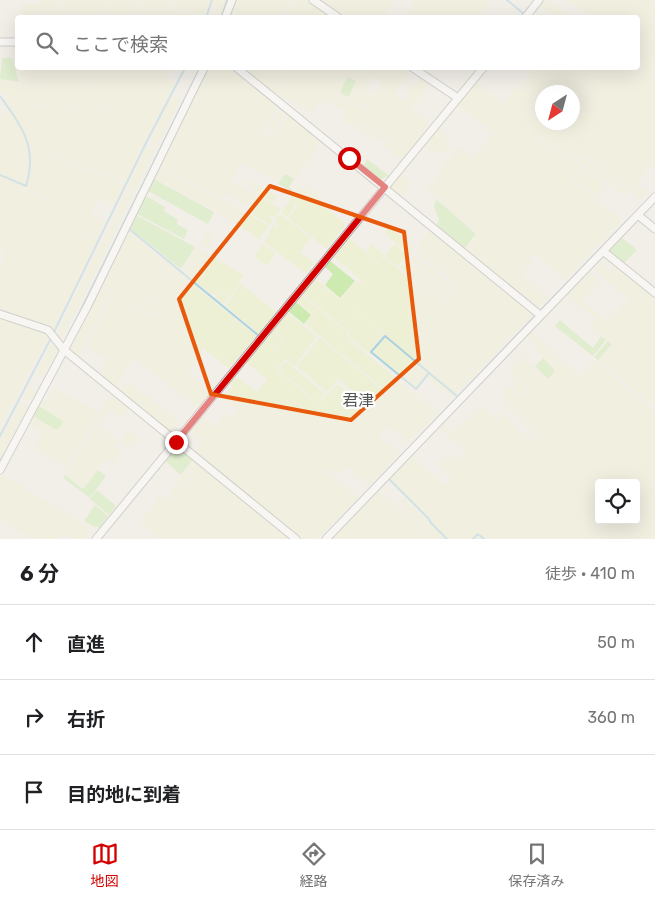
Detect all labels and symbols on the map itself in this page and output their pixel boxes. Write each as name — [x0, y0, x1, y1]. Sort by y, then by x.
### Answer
north arrow — [535, 85, 580, 130]
route start — [338, 147, 361, 170]
district label: 君津 — [342, 391, 374, 410]
route end — [165, 431, 188, 454]

